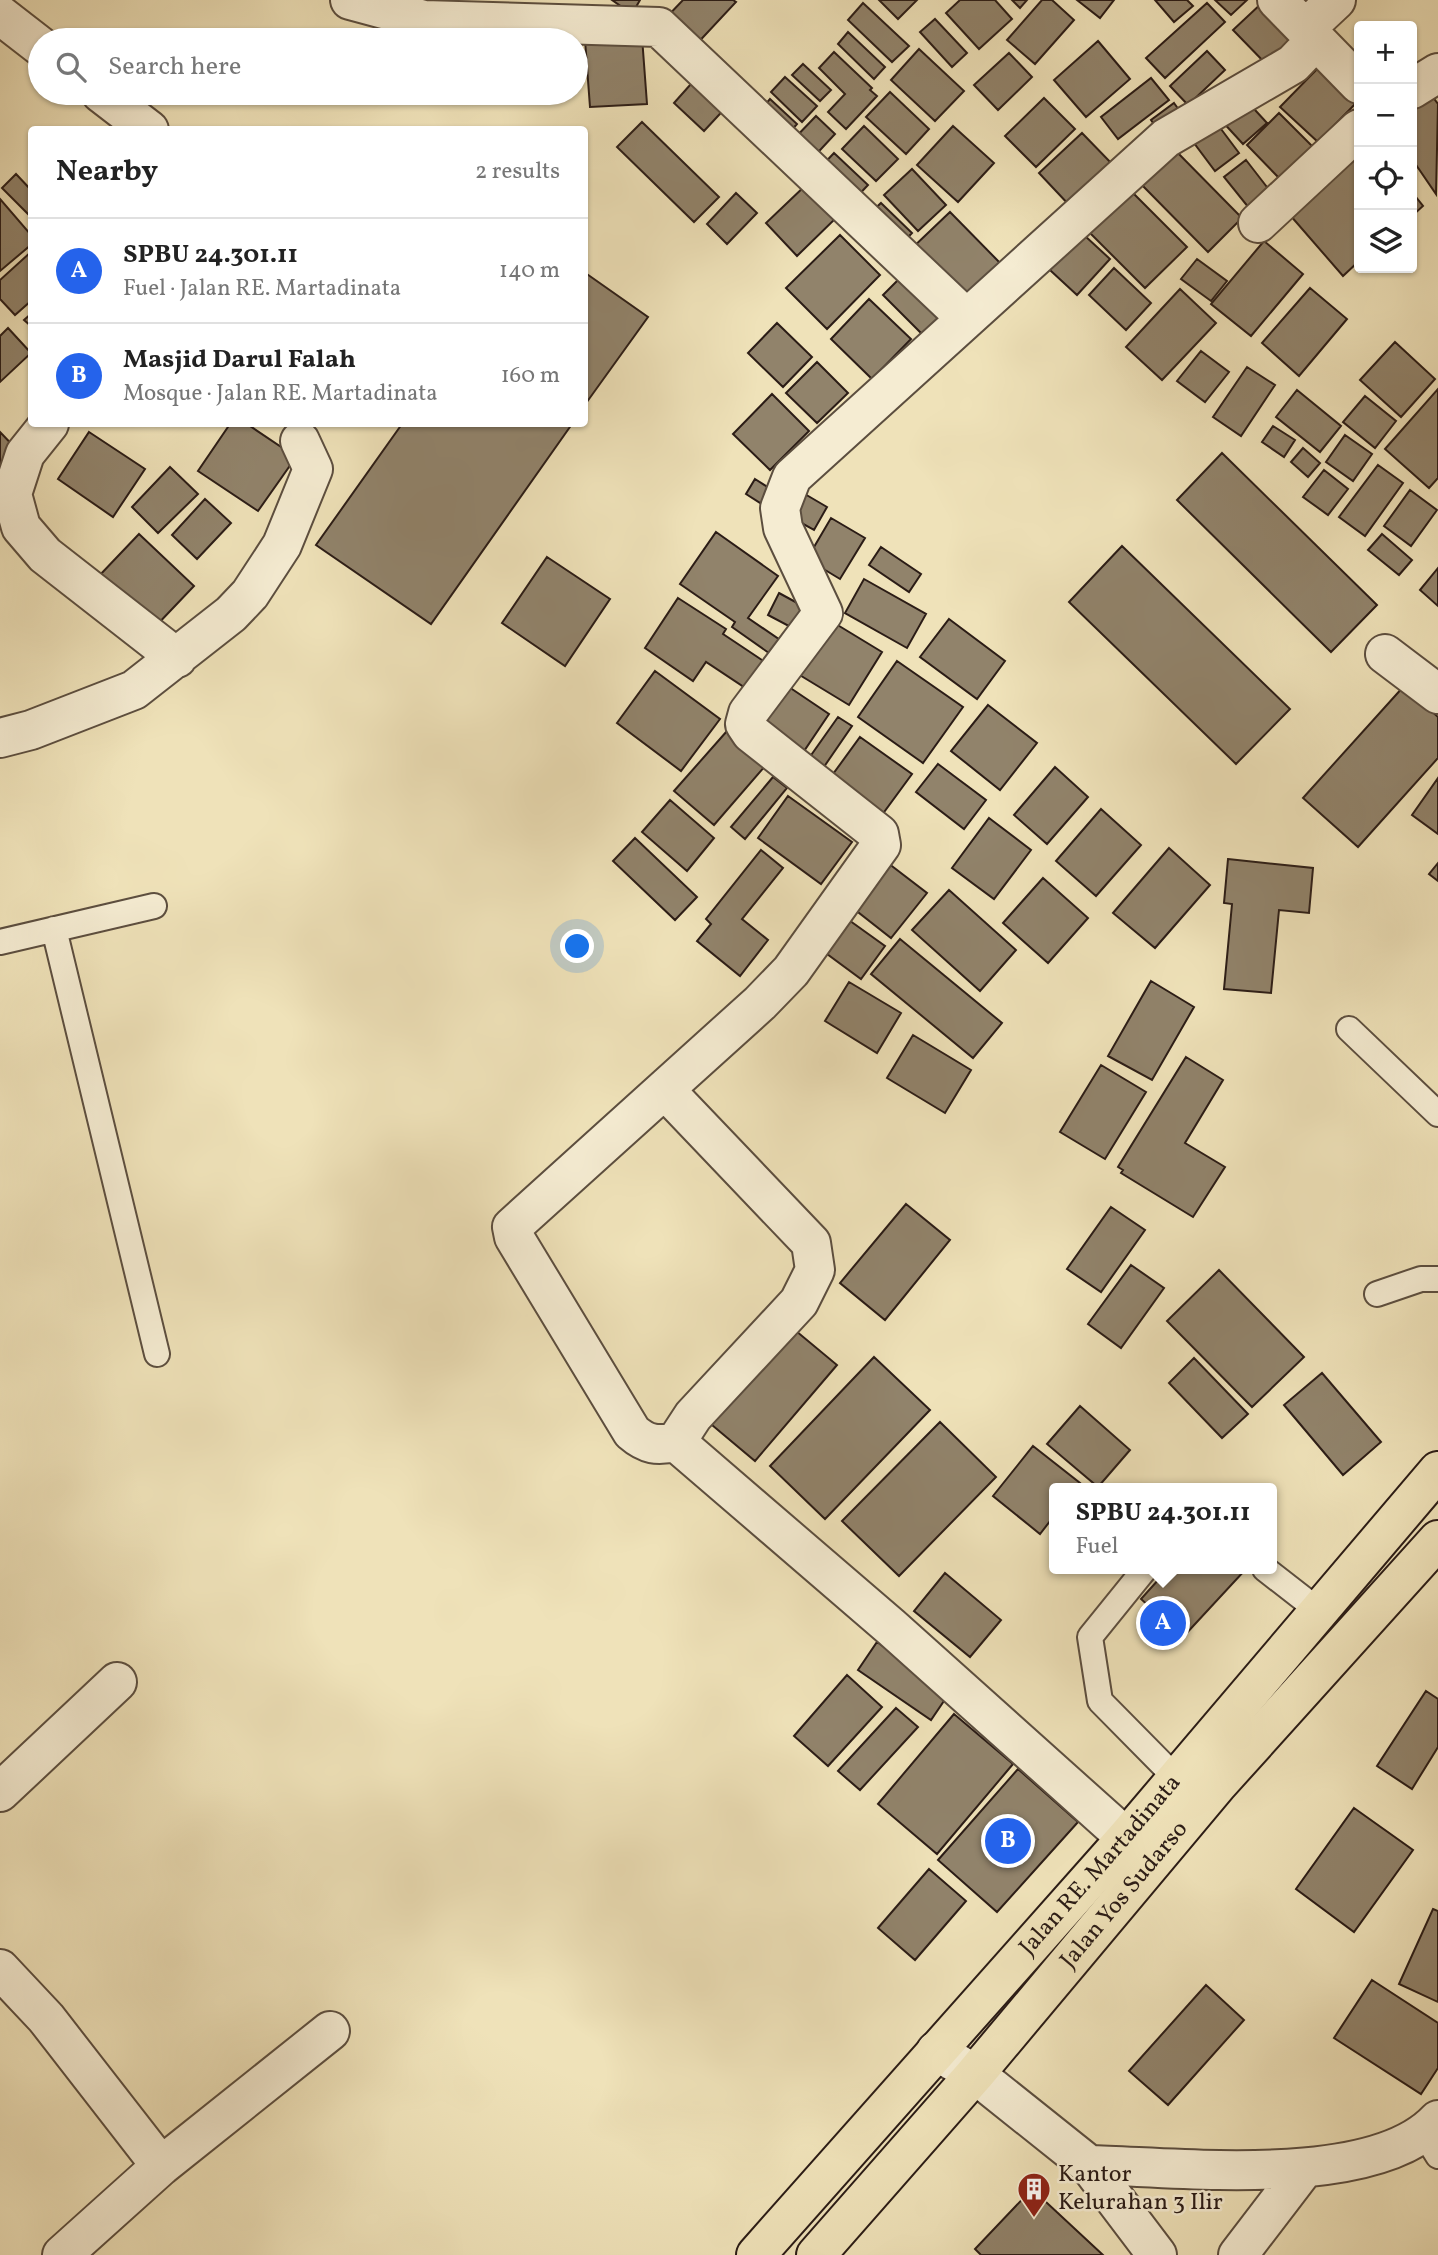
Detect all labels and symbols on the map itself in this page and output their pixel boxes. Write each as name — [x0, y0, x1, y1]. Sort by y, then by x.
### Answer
your location — [560, 929, 594, 963]
pin: A — [1140, 1597, 1186, 1649]
street label: Jalan RE. Martadinata — [1012, 1767, 1190, 1964]
street label: Jalan Yos Sudarso — [1053, 1814, 1197, 1977]
pin: B — [985, 1815, 1031, 1867]
place label: Kantor Kelurahan 3 Ilir — [1058, 2158, 1223, 2220]
building icon: Kantor Kelurahan 3 Ilir — [1015, 2170, 1053, 2219]

